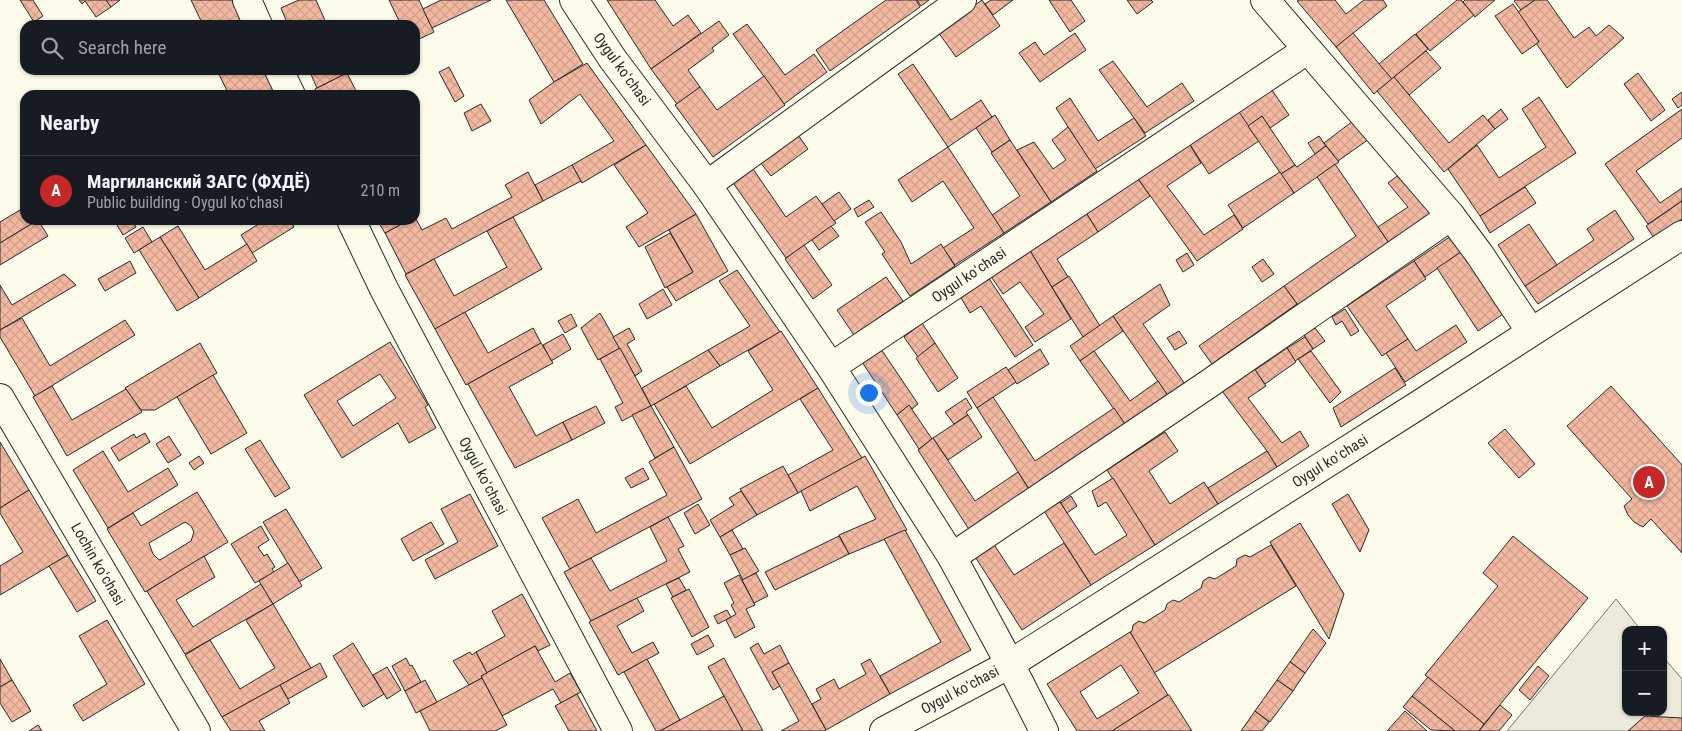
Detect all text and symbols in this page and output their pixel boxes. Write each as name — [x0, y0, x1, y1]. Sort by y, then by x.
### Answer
search box — [20, 20, 420, 75]
street label: Oygul koʻchasi — [589, 29, 655, 109]
icon: search — [38, 34, 66, 62]
text: Search here — [78, 36, 166, 59]
text: Nearby — [40, 111, 99, 135]
text: Маргиланский ЗАГС (ФХДЁ) — [87, 170, 310, 193]
text: A — [51, 181, 61, 200]
text: 210 m — [361, 181, 400, 200]
text: Public building · Oygul koʻchasi — [87, 193, 283, 212]
street label: Oygul koʻchasi — [928, 244, 1010, 306]
your location — [856, 380, 882, 406]
street label: Oygul koʻchasi — [1289, 431, 1371, 491]
street label: Oygul koʻchasi — [455, 434, 511, 518]
pin: A — [1633, 463, 1665, 501]
street label: Lochin koʻchasi — [67, 520, 129, 608]
map controls — [1622, 626, 1667, 716]
button: + — [1622, 626, 1667, 671]
street label: Oygul koʻchasi — [918, 662, 1002, 718]
button: − — [1622, 671, 1667, 716]

